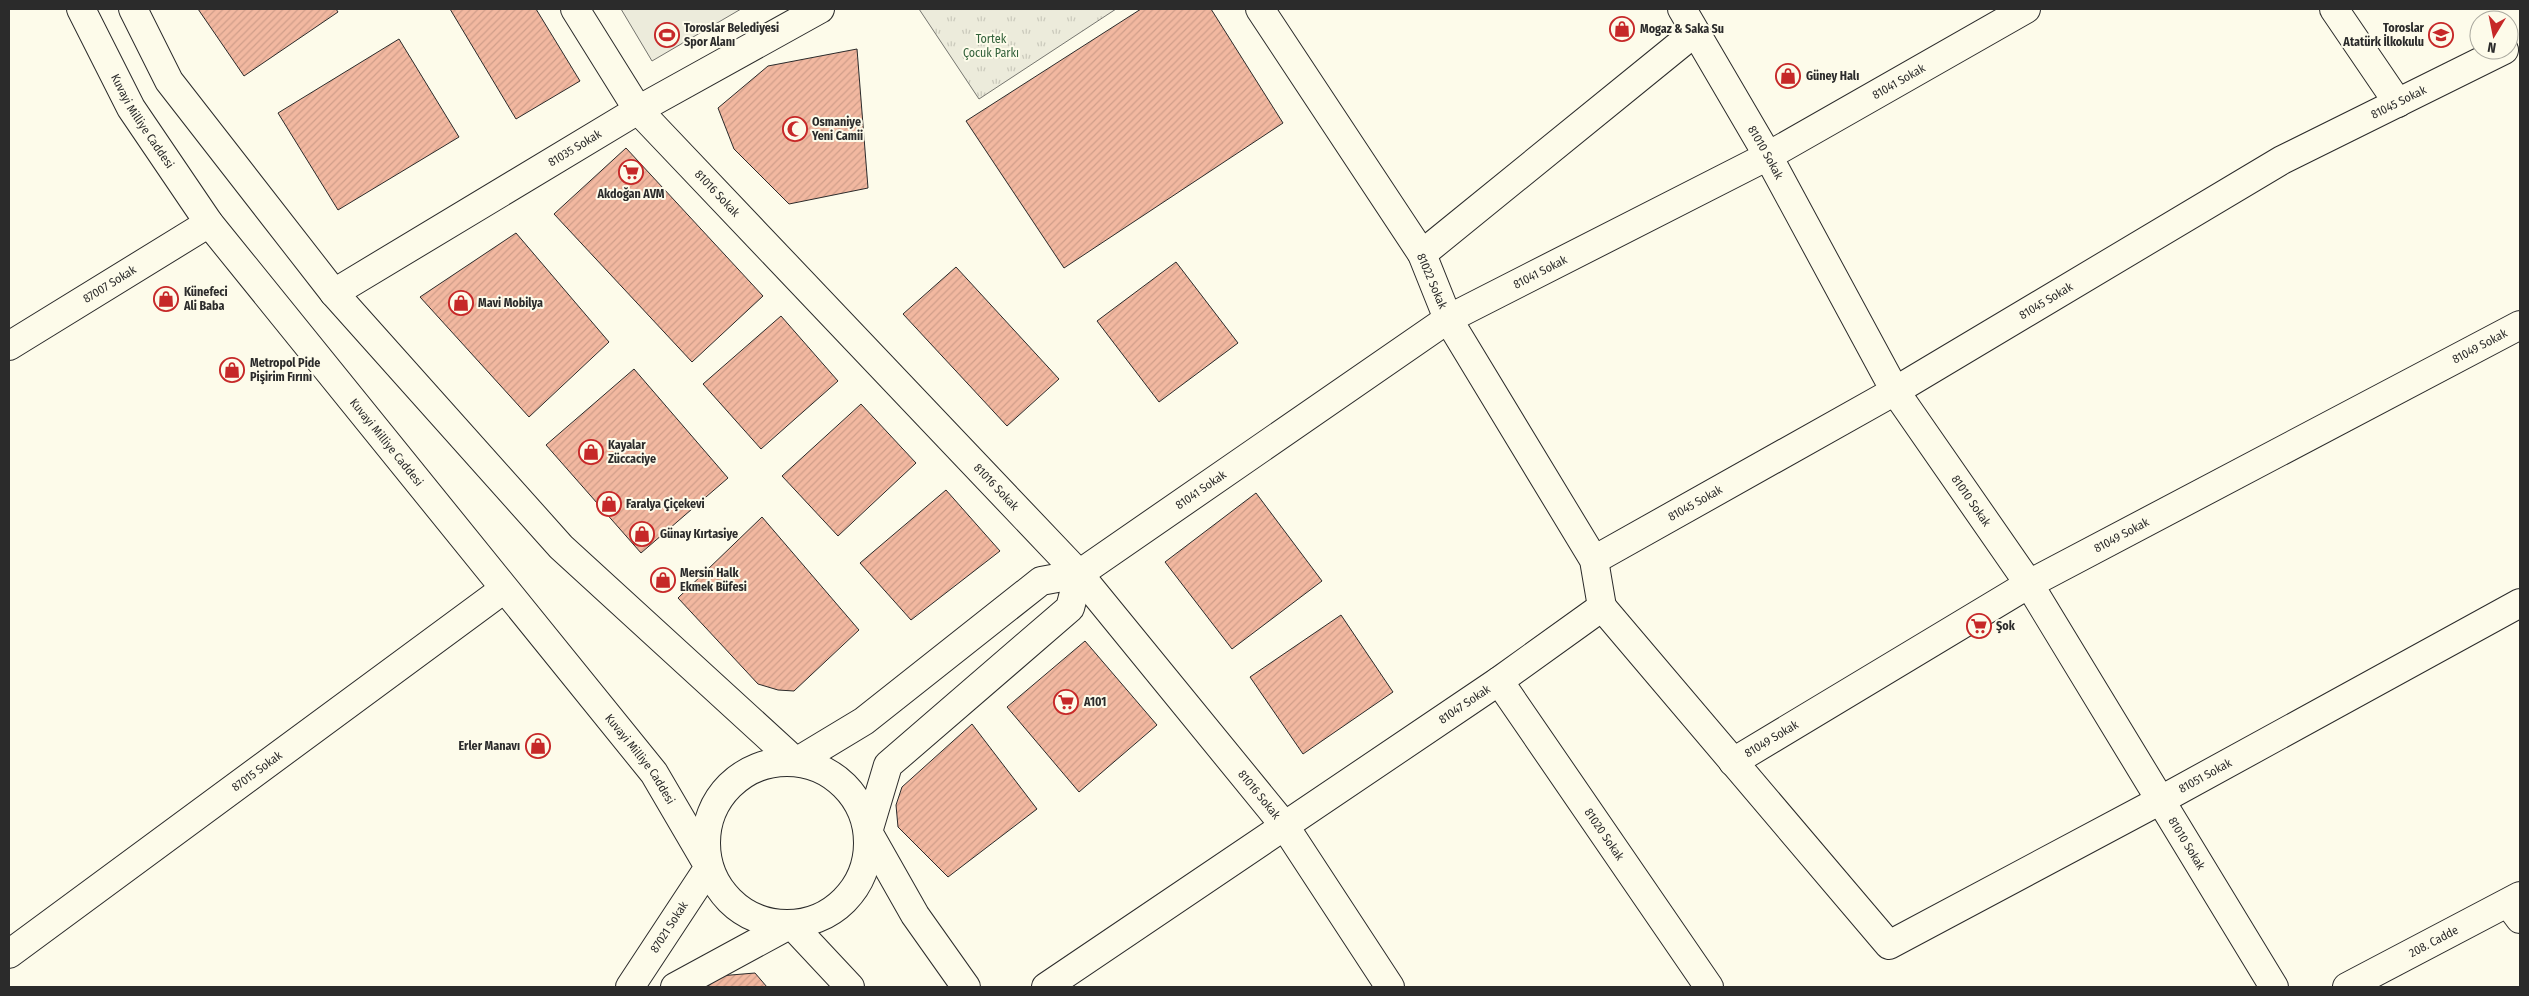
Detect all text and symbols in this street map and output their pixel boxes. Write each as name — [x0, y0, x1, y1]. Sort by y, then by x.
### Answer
north arrow — [2469, 10, 2519, 60]
shop icon: Mogaz & Saka Su — [1609, 16, 1635, 42]
place label: Toroslar Belediyesi Spor Alanı — [684, 21, 779, 49]
place label: Toroslar Atatürk İlkokulu — [2342, 21, 2425, 49]
sports icon: Toroslar Belediyesi Spor Alanı — [654, 22, 680, 48]
place label: Mogaz & Saka Su — [1640, 22, 1724, 36]
school or university icon: Toroslar Atatürk İlkokulu — [2428, 22, 2454, 48]
park label: Tortek Çocuk Parkı — [963, 32, 1019, 60]
text: N — [2486, 38, 2497, 56]
street label: 81041 Sokak — [1870, 61, 1928, 102]
shop icon: Güney Halı — [1775, 63, 1801, 89]
place label: Güney Halı — [1806, 69, 1859, 83]
street label: Kuvayi Milliye Caddesi — [108, 72, 177, 171]
street label: 81045 Sokak — [2369, 82, 2429, 122]
place label: Osmaniye Yeni Camii — [811, 115, 863, 143]
mosque icon: Osmaniye Yeni Camii — [782, 116, 808, 142]
street label: 81010 Sokak — [1745, 123, 1786, 182]
street label: 81035 Sokak — [546, 127, 604, 169]
supermarket icon: Akdoğan AVM — [618, 159, 644, 185]
street label: 81016 Sokak — [692, 167, 743, 220]
place label: Akdoğan AVM — [597, 186, 665, 201]
street label: 81022 Sokak — [1414, 251, 1450, 311]
street label: 81041 Sokak — [1511, 252, 1570, 292]
street label: 87007 Sokak — [80, 262, 139, 306]
street label: 81045 Sokak — [2017, 279, 2076, 322]
place label: Künefeci Ali Baba — [183, 285, 228, 313]
shop icon: Künefeci Ali Baba — [153, 286, 179, 312]
shop icon: Mavi Mobilya — [448, 290, 474, 316]
place label: Mavi Mobilya — [478, 296, 543, 310]
street label: 81049 Sokak — [2450, 326, 2510, 366]
place label: Metropol Pide Pişirim Fırını — [250, 356, 320, 385]
shop icon: Metropol Pide Pişirim Fırını — [219, 357, 245, 383]
street label: Kuvayi Milliye Caddesi — [347, 396, 426, 489]
place label: Kayalar Züccaciye — [608, 438, 656, 466]
shop icon: Kayalar Züccaciye — [578, 439, 604, 465]
street label: 81016 Sokak — [971, 461, 1022, 513]
street label: 81041 Sokak — [1173, 467, 1229, 512]
street label: 81010 Sokak — [1949, 472, 1994, 529]
street label: 81045 Sokak — [1666, 482, 1725, 524]
shop icon: Faralya Çiçekevi — [596, 491, 622, 517]
place label: Faralya Çiçekevi — [626, 497, 705, 512]
street label: 81049 Sokak — [2092, 515, 2152, 555]
shop icon: Günay Kırtasiye — [629, 521, 655, 547]
place label: Günay Kırtasiye — [660, 527, 738, 541]
place label: Mersin Halk Ekmek Büfesi — [680, 566, 747, 594]
shop icon: Mersin Halk Ekmek Büfesi — [650, 567, 676, 593]
supermarket icon: Şok — [1966, 613, 1992, 639]
place label: Şok — [1996, 619, 2016, 634]
street label: 81047 Sokak — [1436, 682, 1493, 727]
supermarket icon: A101 — [1053, 689, 1079, 715]
place label: A101 — [1083, 695, 1106, 709]
street label: Kuvayi Milliye Caddesi — [602, 711, 678, 807]
street label: 81049 Sokak — [1742, 717, 1801, 760]
shop icon: Erler Manavı — [525, 733, 551, 759]
place label: Erler Manavı — [458, 739, 520, 753]
street label: 87015 Sokak — [229, 748, 285, 794]
street label: 81051 Sokak — [2176, 755, 2234, 796]
street label: 81016 Sokak — [1235, 767, 1284, 822]
street label: 81020 Sokak — [1581, 806, 1627, 863]
street label: 81010 Sokak — [2165, 814, 2208, 873]
street label: 87021 Sokak — [647, 898, 691, 955]
street label: 208. Cadde — [2407, 923, 2461, 960]

